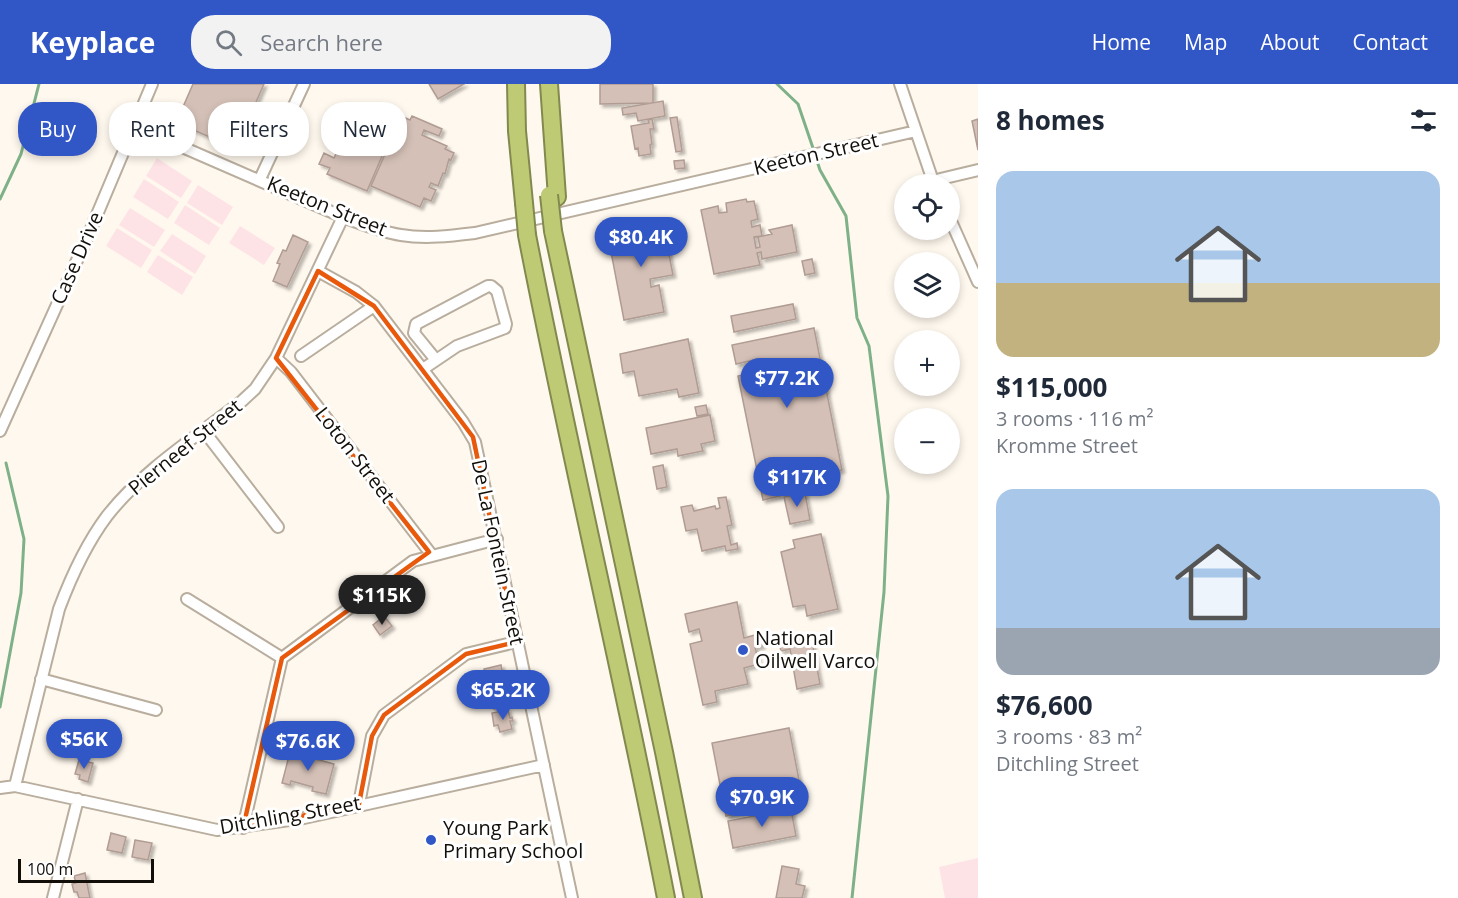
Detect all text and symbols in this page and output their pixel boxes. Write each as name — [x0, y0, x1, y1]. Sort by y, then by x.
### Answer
search box — [191, 15, 611, 69]
text: Keyplace — [30, 23, 155, 61]
icon: search — [212, 26, 245, 59]
text: Search here — [260, 27, 383, 57]
text: Home — [1092, 28, 1151, 56]
text: Map — [1184, 28, 1227, 56]
text: About — [1260, 28, 1320, 56]
text: Contact — [1353, 28, 1428, 56]
chip: Buy — [18, 102, 97, 156]
chip: Rent — [109, 102, 196, 156]
chip: Filters — [208, 102, 309, 156]
chip: New — [321, 102, 407, 156]
text: 8 homes — [996, 102, 1105, 138]
icon: filters — [1407, 104, 1440, 137]
street label: Keeton Street — [751, 126, 881, 181]
street label: Keeton Street — [263, 169, 391, 242]
map controls — [894, 174, 960, 474]
button: locate — [894, 174, 960, 240]
street label: Case Drive — [44, 207, 109, 308]
icon: home — [1164, 210, 1272, 318]
pin: $80.4K — [592, 217, 690, 268]
text: $80.4K — [609, 223, 673, 250]
button: layers — [894, 252, 960, 318]
button: + — [894, 330, 960, 396]
pin: $77.2K — [738, 358, 836, 409]
text: $77.2K — [755, 364, 819, 391]
text: $115,000 — [996, 369, 1107, 405]
street label: Pierneef Street — [122, 392, 247, 501]
street label: Loton Street — [309, 401, 401, 508]
text: 3 rooms · 116 m² — [996, 405, 1154, 432]
button: − — [894, 408, 960, 474]
text: Kromme Street — [996, 432, 1138, 459]
street label: De La Fontein Street — [466, 457, 531, 647]
pin: $117K — [755, 457, 839, 508]
text: $117K — [767, 463, 827, 490]
icon: home — [1164, 528, 1272, 636]
pin: $115K — [340, 575, 424, 626]
text: $115K — [352, 581, 412, 608]
place label: National Oilwell Varco — [755, 624, 876, 674]
marker: National Oilwell Varco — [736, 643, 750, 657]
pin: $65.2K — [454, 670, 552, 721]
text: $65.2K — [471, 676, 535, 703]
text: $76,600 — [996, 687, 1093, 723]
pin: $56K — [48, 719, 120, 770]
pin: $76.6K — [259, 721, 357, 772]
text: 3 rooms · 83 m² — [996, 723, 1142, 750]
text: $56K — [60, 725, 108, 752]
text: $76.6K — [276, 727, 340, 754]
text: Ditchling Street — [996, 750, 1139, 777]
pin: $70.9K — [713, 777, 811, 828]
text: $70.9K — [730, 783, 794, 810]
street label: Ditchling Street — [217, 789, 363, 840]
place label: Young Park Primary School — [443, 814, 583, 864]
marker: Young Park Primary School — [424, 833, 438, 847]
scale bar — [18, 856, 154, 884]
text: 100 m — [27, 858, 73, 880]

